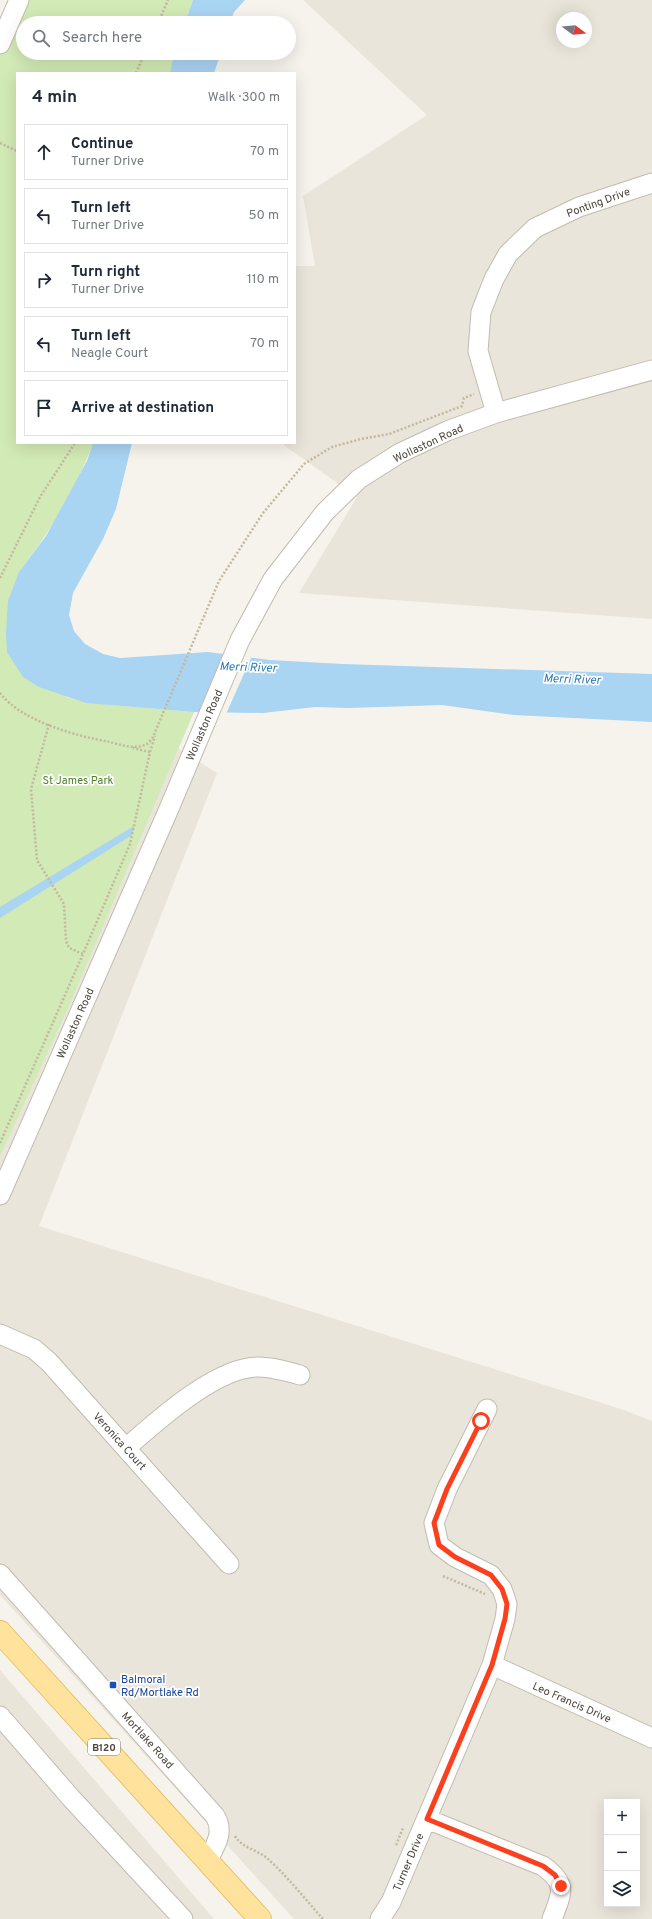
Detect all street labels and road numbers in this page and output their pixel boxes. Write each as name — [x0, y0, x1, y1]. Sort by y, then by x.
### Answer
street label: Ponting Drive — [564, 185, 632, 221]
street label: Wollaston Road — [391, 421, 466, 466]
street label: Wollaston Road — [184, 688, 226, 763]
street label: Wollaston Road — [54, 986, 98, 1061]
street label: Veronica Court — [90, 1410, 149, 1474]
street label: Leo Francis Drive — [530, 1679, 613, 1727]
street label: Mortlake Road — [118, 1709, 176, 1772]
road number: B120 — [88, 1739, 120, 1755]
street label: Turner Drive — [390, 1831, 427, 1894]

